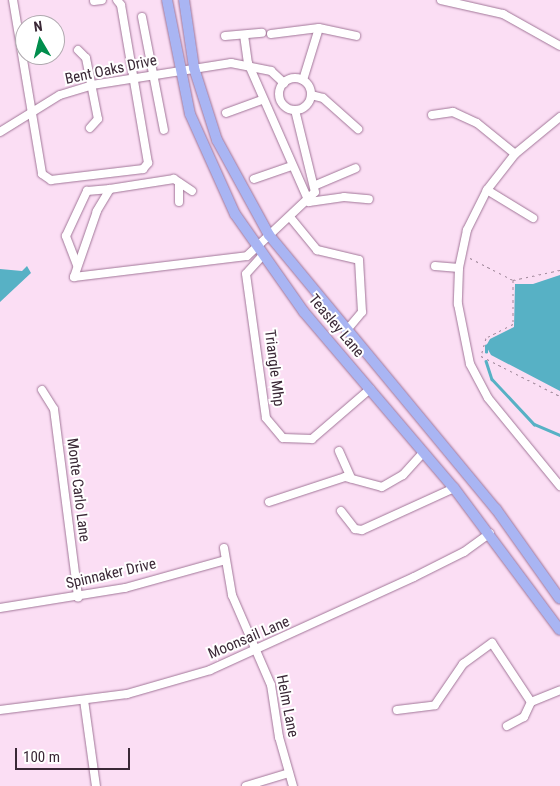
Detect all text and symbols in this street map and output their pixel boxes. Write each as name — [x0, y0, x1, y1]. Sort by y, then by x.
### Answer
north arrow — [15, 15, 65, 65]
text: N — [33, 18, 43, 35]
street label: Bent Oaks Drive — [63, 51, 159, 89]
street label: Teasley Lane — [304, 291, 368, 361]
street label: Triangle Mhp — [260, 329, 288, 407]
street label: Monte Carlo Lane — [63, 437, 93, 543]
street label: Spinnaker Drive — [64, 555, 158, 593]
street label: Moonsail Lane — [206, 613, 292, 663]
street label: Helm Lane — [272, 673, 302, 739]
scale bar — [18, 738, 132, 770]
text: 100 m — [23, 748, 60, 766]

